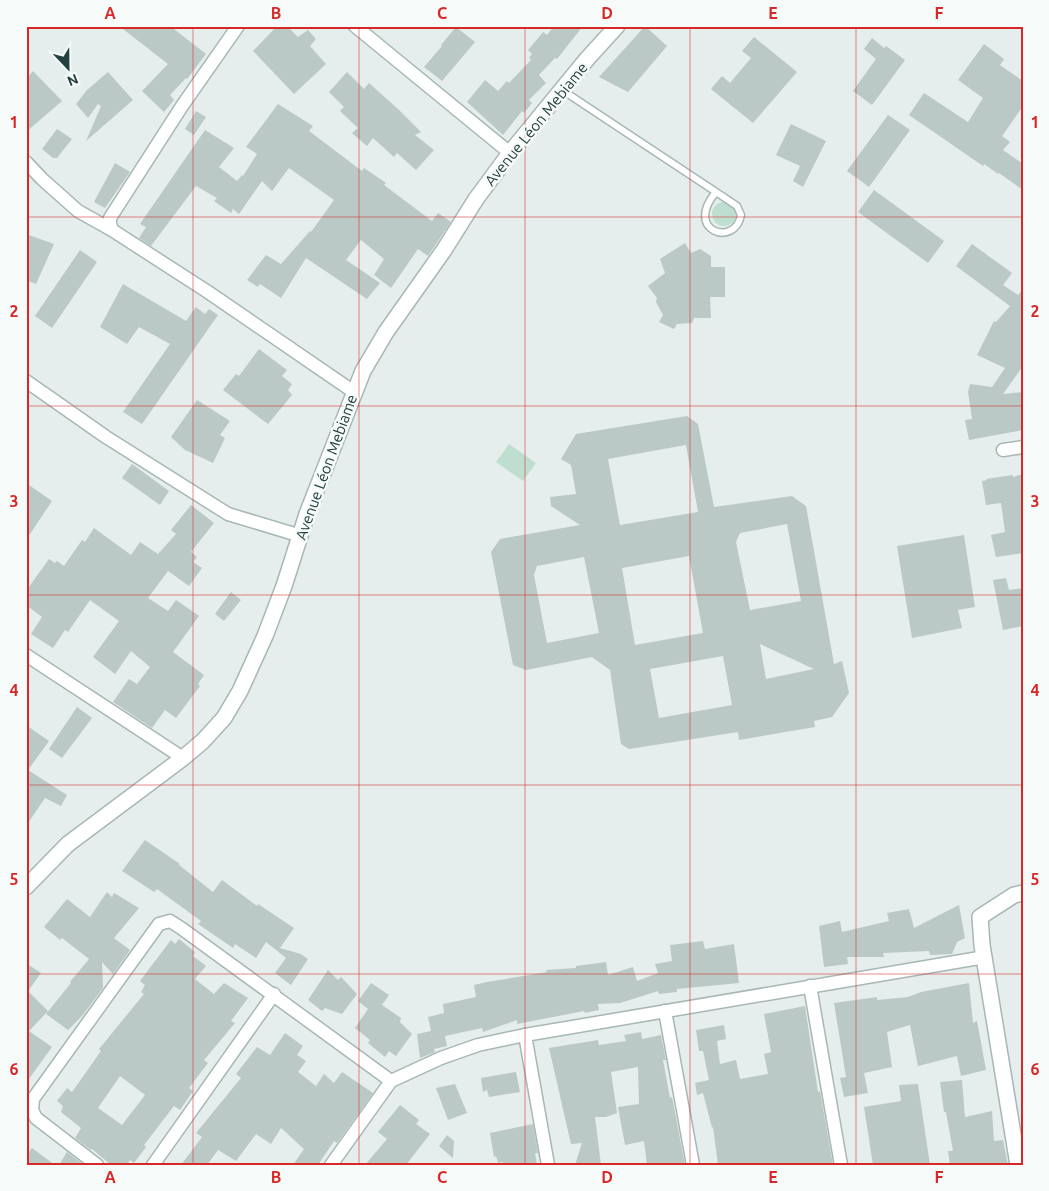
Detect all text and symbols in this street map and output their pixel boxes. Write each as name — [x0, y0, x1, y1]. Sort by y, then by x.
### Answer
text: A — [104, 4, 116, 22]
text: B — [271, 4, 281, 22]
text: C — [437, 4, 447, 22]
text: D — [601, 4, 613, 22]
text: E — [768, 4, 778, 22]
text: F — [935, 4, 944, 22]
north arrow — [42, 42, 92, 92]
street label: Avenue Léon Mebiame — [481, 59, 591, 189]
text: N — [65, 71, 81, 89]
text: 1 — [9, 113, 19, 131]
text: 1 — [1030, 113, 1040, 131]
text: 2 — [9, 302, 19, 320]
text: 2 — [1030, 302, 1040, 320]
street label: Avenue Léon Mebiame — [292, 392, 360, 542]
text: 3 — [9, 492, 19, 510]
text: 3 — [1030, 492, 1040, 510]
text: 4 — [9, 681, 19, 699]
text: 4 — [1030, 681, 1040, 699]
text: 5 — [9, 870, 19, 888]
text: 5 — [1030, 870, 1040, 888]
text: 6 — [9, 1060, 19, 1078]
text: 6 — [1030, 1060, 1040, 1078]
text: A — [104, 1168, 116, 1186]
text: B — [271, 1168, 281, 1186]
text: C — [437, 1168, 447, 1186]
text: D — [601, 1168, 613, 1186]
text: E — [768, 1168, 778, 1186]
text: F — [935, 1168, 944, 1186]

